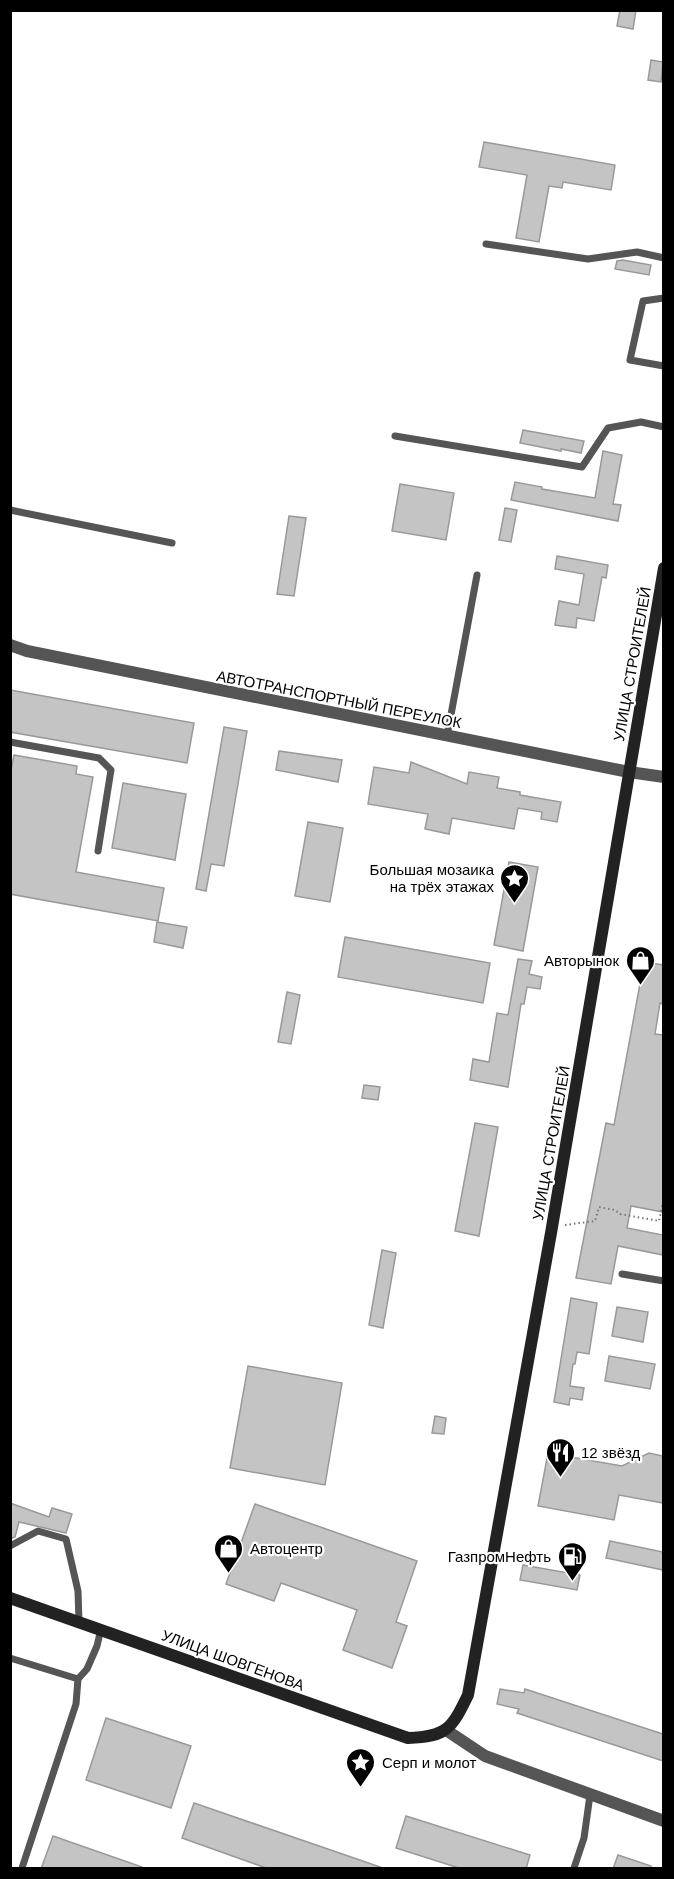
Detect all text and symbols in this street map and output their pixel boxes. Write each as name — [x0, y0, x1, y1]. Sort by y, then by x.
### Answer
street label: УЛИЦА СТРОИТЕЛЕЙ — [610, 586, 654, 742]
street label: АВТОТРАНСПОРТНЫЙ ПЕРЕУЛОК — [215, 667, 463, 731]
place label: Большая мозаика на трёх этажах — [370, 861, 495, 895]
place icon: Большая мозаика на трёх этажах — [499, 862, 531, 904]
shop icon: Авторынок — [624, 944, 656, 986]
place label: Авторынок — [544, 952, 619, 969]
street label: УЛИЦА СТРОИТЕЛЕЙ — [529, 1065, 573, 1221]
restaurant icon: 12 звёзд — [544, 1436, 576, 1478]
place label: 12 звёзд — [581, 1444, 641, 1461]
shop icon: Автоцентр — [213, 1532, 245, 1574]
place label: Автоцентр — [250, 1540, 323, 1557]
fuel station icon: ГазпромНефть — [556, 1540, 588, 1582]
place label: ГазпромНефть — [448, 1548, 551, 1565]
street label: УЛИЦА ШОВГЕНОВА — [159, 1626, 307, 1694]
place icon: Серп и молот — [345, 1746, 377, 1788]
place label: Серп и молот — [382, 1754, 477, 1771]

